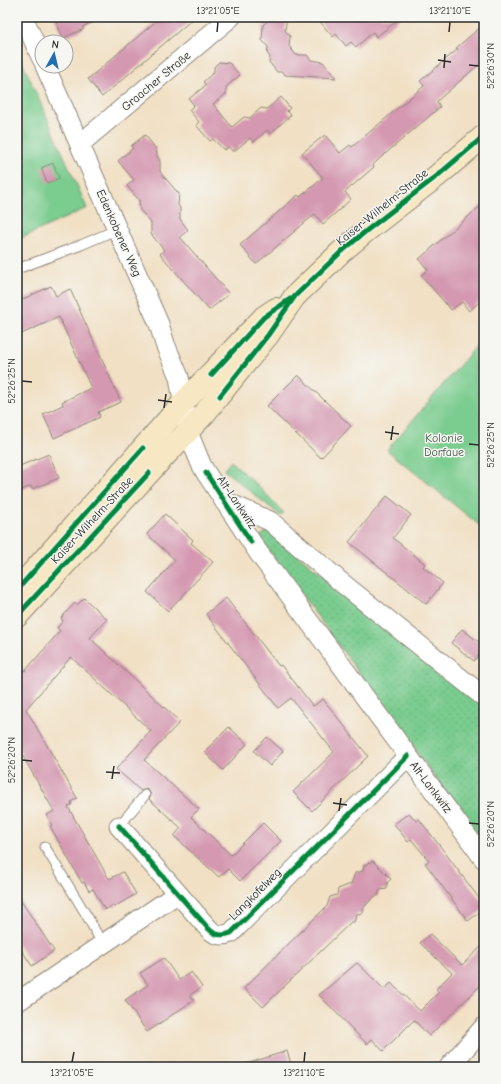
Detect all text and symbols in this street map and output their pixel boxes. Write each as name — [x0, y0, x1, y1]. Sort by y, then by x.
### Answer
text: 13°21'05"E — [197, 5, 239, 17]
text: 13°21'10"E — [429, 5, 471, 17]
north arrow — [34, 34, 74, 74]
text: N — [51, 38, 60, 52]
text: 52°26'30"N — [485, 43, 497, 89]
street label: Graacher Straße — [119, 48, 193, 114]
street label: Kaiser-Wilhelm-Straße — [333, 166, 431, 248]
street label: Edenkobener Weg — [93, 187, 145, 279]
text: 52°26'25"N — [6, 358, 18, 404]
text: 52°26'25"N — [485, 422, 497, 468]
park label: Kolonie Dorfaue — [424, 431, 464, 459]
street label: Alt-Lankwitz — [214, 473, 260, 532]
street label: Kaiser-Wilhelm-Straße — [48, 474, 136, 566]
text: 52°26'20"N — [6, 737, 18, 783]
street label: Alt-Lankwitz — [407, 758, 455, 816]
text: 52°26'20"N — [485, 801, 497, 847]
street label: Langkofelweg — [226, 865, 284, 923]
text: 13°21'05"E — [51, 1067, 93, 1079]
text: 13°21'10"E — [283, 1067, 325, 1079]

